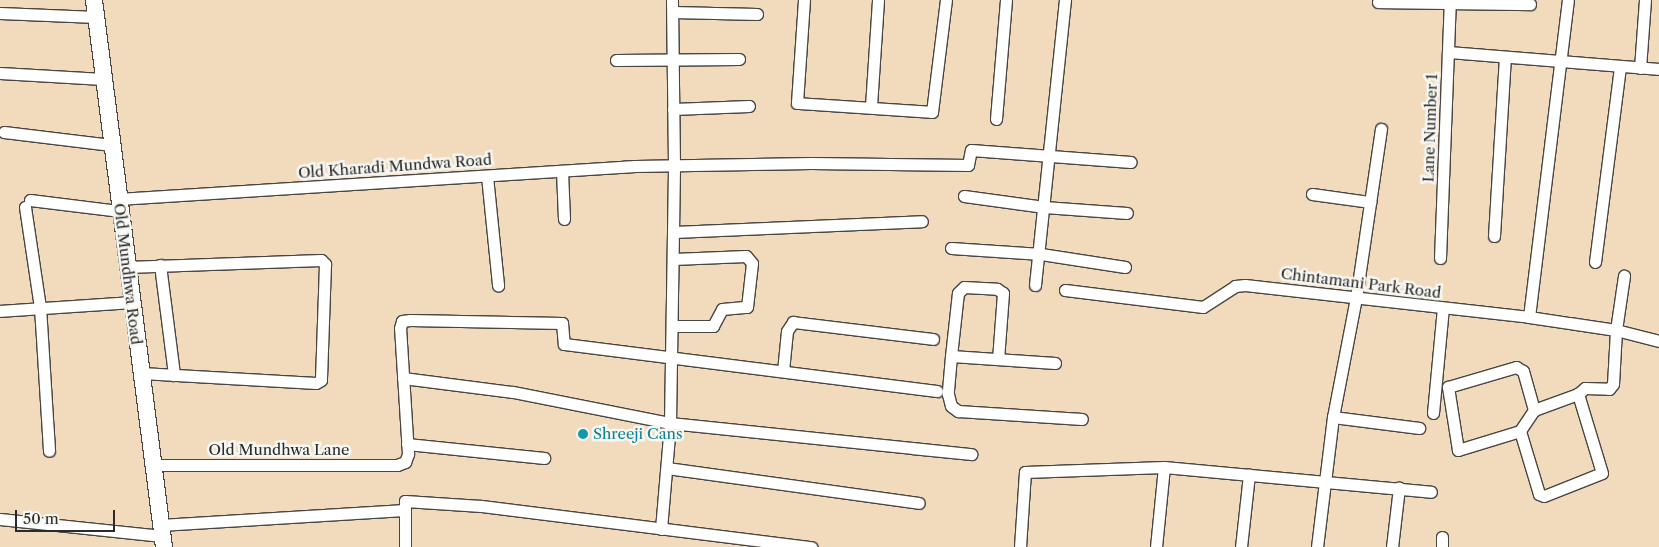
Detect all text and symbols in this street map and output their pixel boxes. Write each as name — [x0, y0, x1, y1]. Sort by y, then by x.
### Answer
street label: Lane Number 1 — [1419, 73, 1441, 183]
street label: Old Kharadi Mundwa Road — [297, 150, 493, 182]
street label: Old Mundhwa Road — [110, 202, 146, 346]
street label: Chintamani Park Road — [1280, 264, 1442, 302]
place label: Shreeji Cans — [593, 425, 683, 443]
marker: Shreeji Cans — [577, 428, 589, 440]
street label: Old Mundhwa Lane — [208, 441, 350, 459]
scale bar — [18, 500, 118, 532]
text: 50 m — [23, 509, 59, 528]

